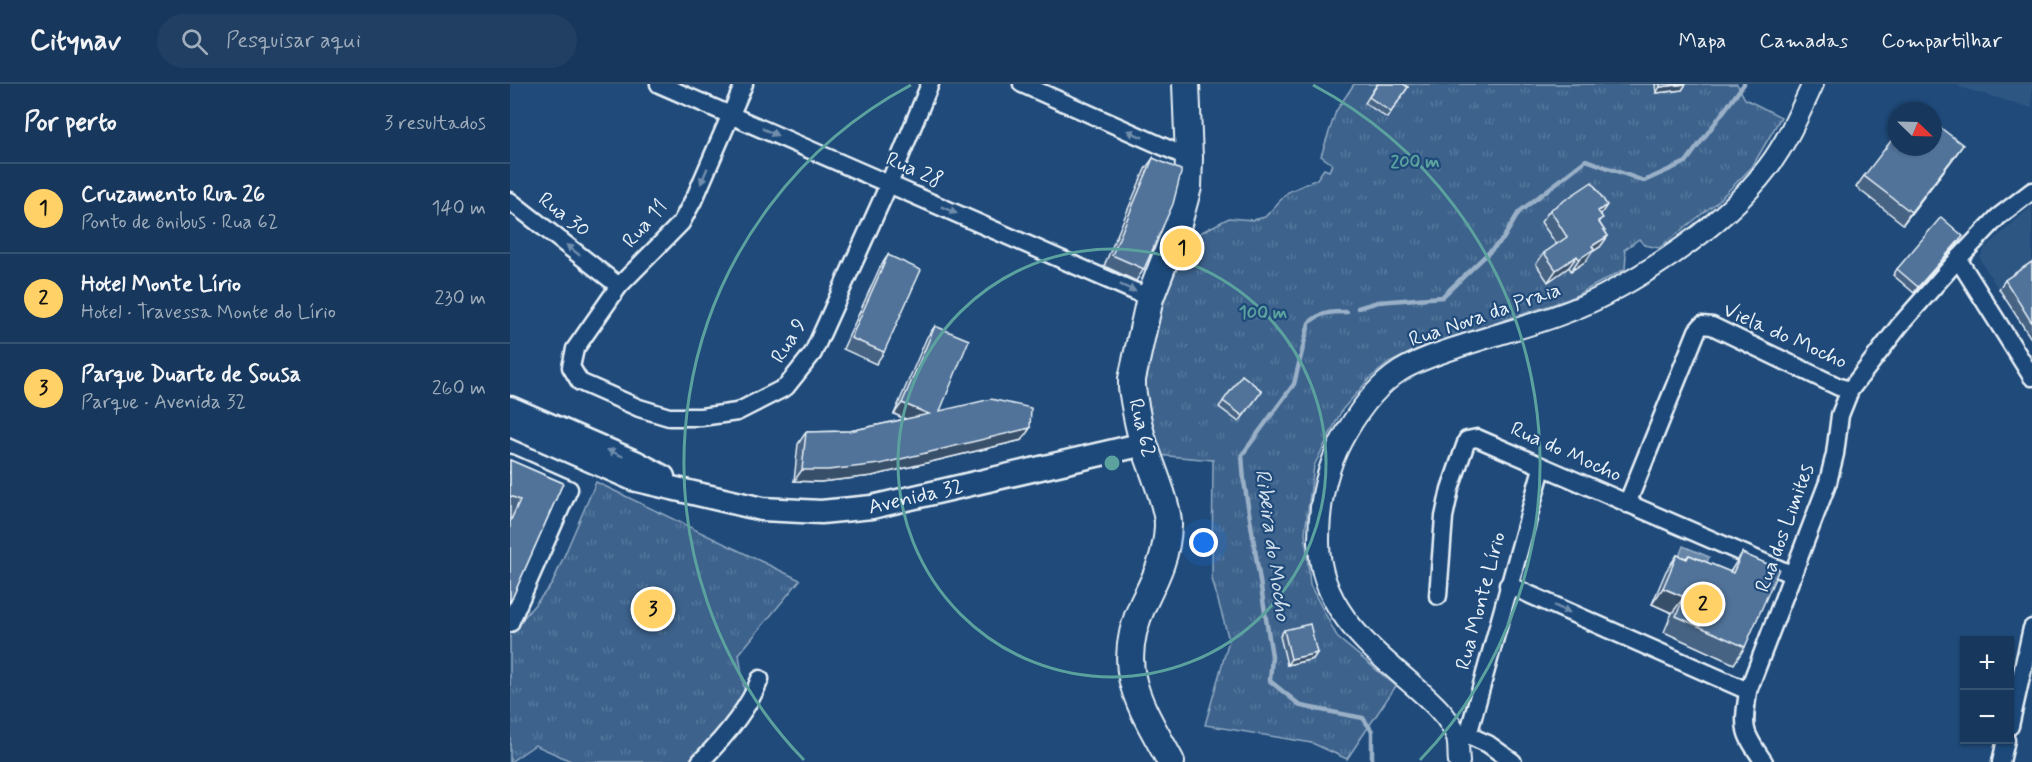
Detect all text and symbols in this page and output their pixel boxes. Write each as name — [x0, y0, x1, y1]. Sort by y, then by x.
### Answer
search box — [157, 14, 577, 68]
text: Citynav — [30, 23, 121, 60]
icon: search — [178, 25, 211, 58]
text: Pesquisar aqui — [226, 27, 361, 55]
text: Mapa — [1678, 27, 1726, 55]
text: Camadas — [1759, 27, 1848, 55]
text: Compartilhar — [1881, 27, 2002, 55]
north arrow — [1888, 102, 1942, 156]
text: Por perto — [24, 106, 117, 140]
text: 3 resultados — [384, 110, 486, 137]
one-way arrow — [762, 127, 780, 137]
one-way arrow — [1126, 129, 1144, 139]
street label: Rua 28 — [881, 145, 947, 195]
text: 200 m — [1390, 150, 1440, 174]
one-way arrow — [699, 168, 709, 186]
text: Cruzamento Rua 26 — [81, 181, 265, 209]
street label: Rua 30 — [532, 186, 596, 244]
street label: Rua 11 — [616, 194, 674, 254]
text: 1 — [39, 195, 48, 222]
text: 140 m — [432, 195, 486, 222]
one-way arrow — [940, 206, 958, 215]
text: Ponto de ônibus · Rua 62 — [81, 209, 278, 236]
pin: 1 — [1162, 226, 1202, 270]
one-way arrow — [565, 244, 581, 257]
text: Hotel Monte Lírio — [81, 271, 241, 299]
street label: Rua Nova da Praia — [1405, 276, 1565, 354]
one-way arrow — [1119, 283, 1137, 293]
text: 2 — [39, 285, 48, 312]
text: 230 m — [434, 285, 486, 312]
street label: Viela do Mocho — [1718, 296, 1852, 376]
text: Hotel · Travessa Monte do Lírio — [81, 299, 336, 326]
text: 100 m — [1239, 301, 1287, 325]
street label: Rua 9 — [764, 313, 814, 369]
text: Parque Duarte de Sousa — [81, 361, 301, 389]
text: 3 — [39, 375, 48, 402]
text: 260 m — [432, 375, 486, 402]
text: Parque · Avenida 32 — [81, 389, 246, 416]
street label: Rua 62 — [1121, 396, 1163, 460]
street label: Rua do Mocho — [1506, 415, 1626, 489]
one-way arrow — [606, 449, 623, 458]
centre of rings — [1102, 453, 1122, 473]
street label: Rua dos Limites — [1749, 460, 1821, 596]
water label: Ribeira do Mocho — [1247, 467, 1297, 623]
street label: Avenida 32 — [865, 472, 966, 521]
your location — [1189, 528, 1218, 557]
street label: Rua Monte Lírio — [1449, 529, 1513, 673]
pin: 2 — [1684, 582, 1722, 626]
pin: 3 — [634, 586, 672, 632]
one-way arrow — [1553, 604, 1571, 614]
map controls — [1960, 636, 2014, 744]
button: + — [1960, 636, 2014, 690]
button: − — [1960, 690, 2014, 744]

